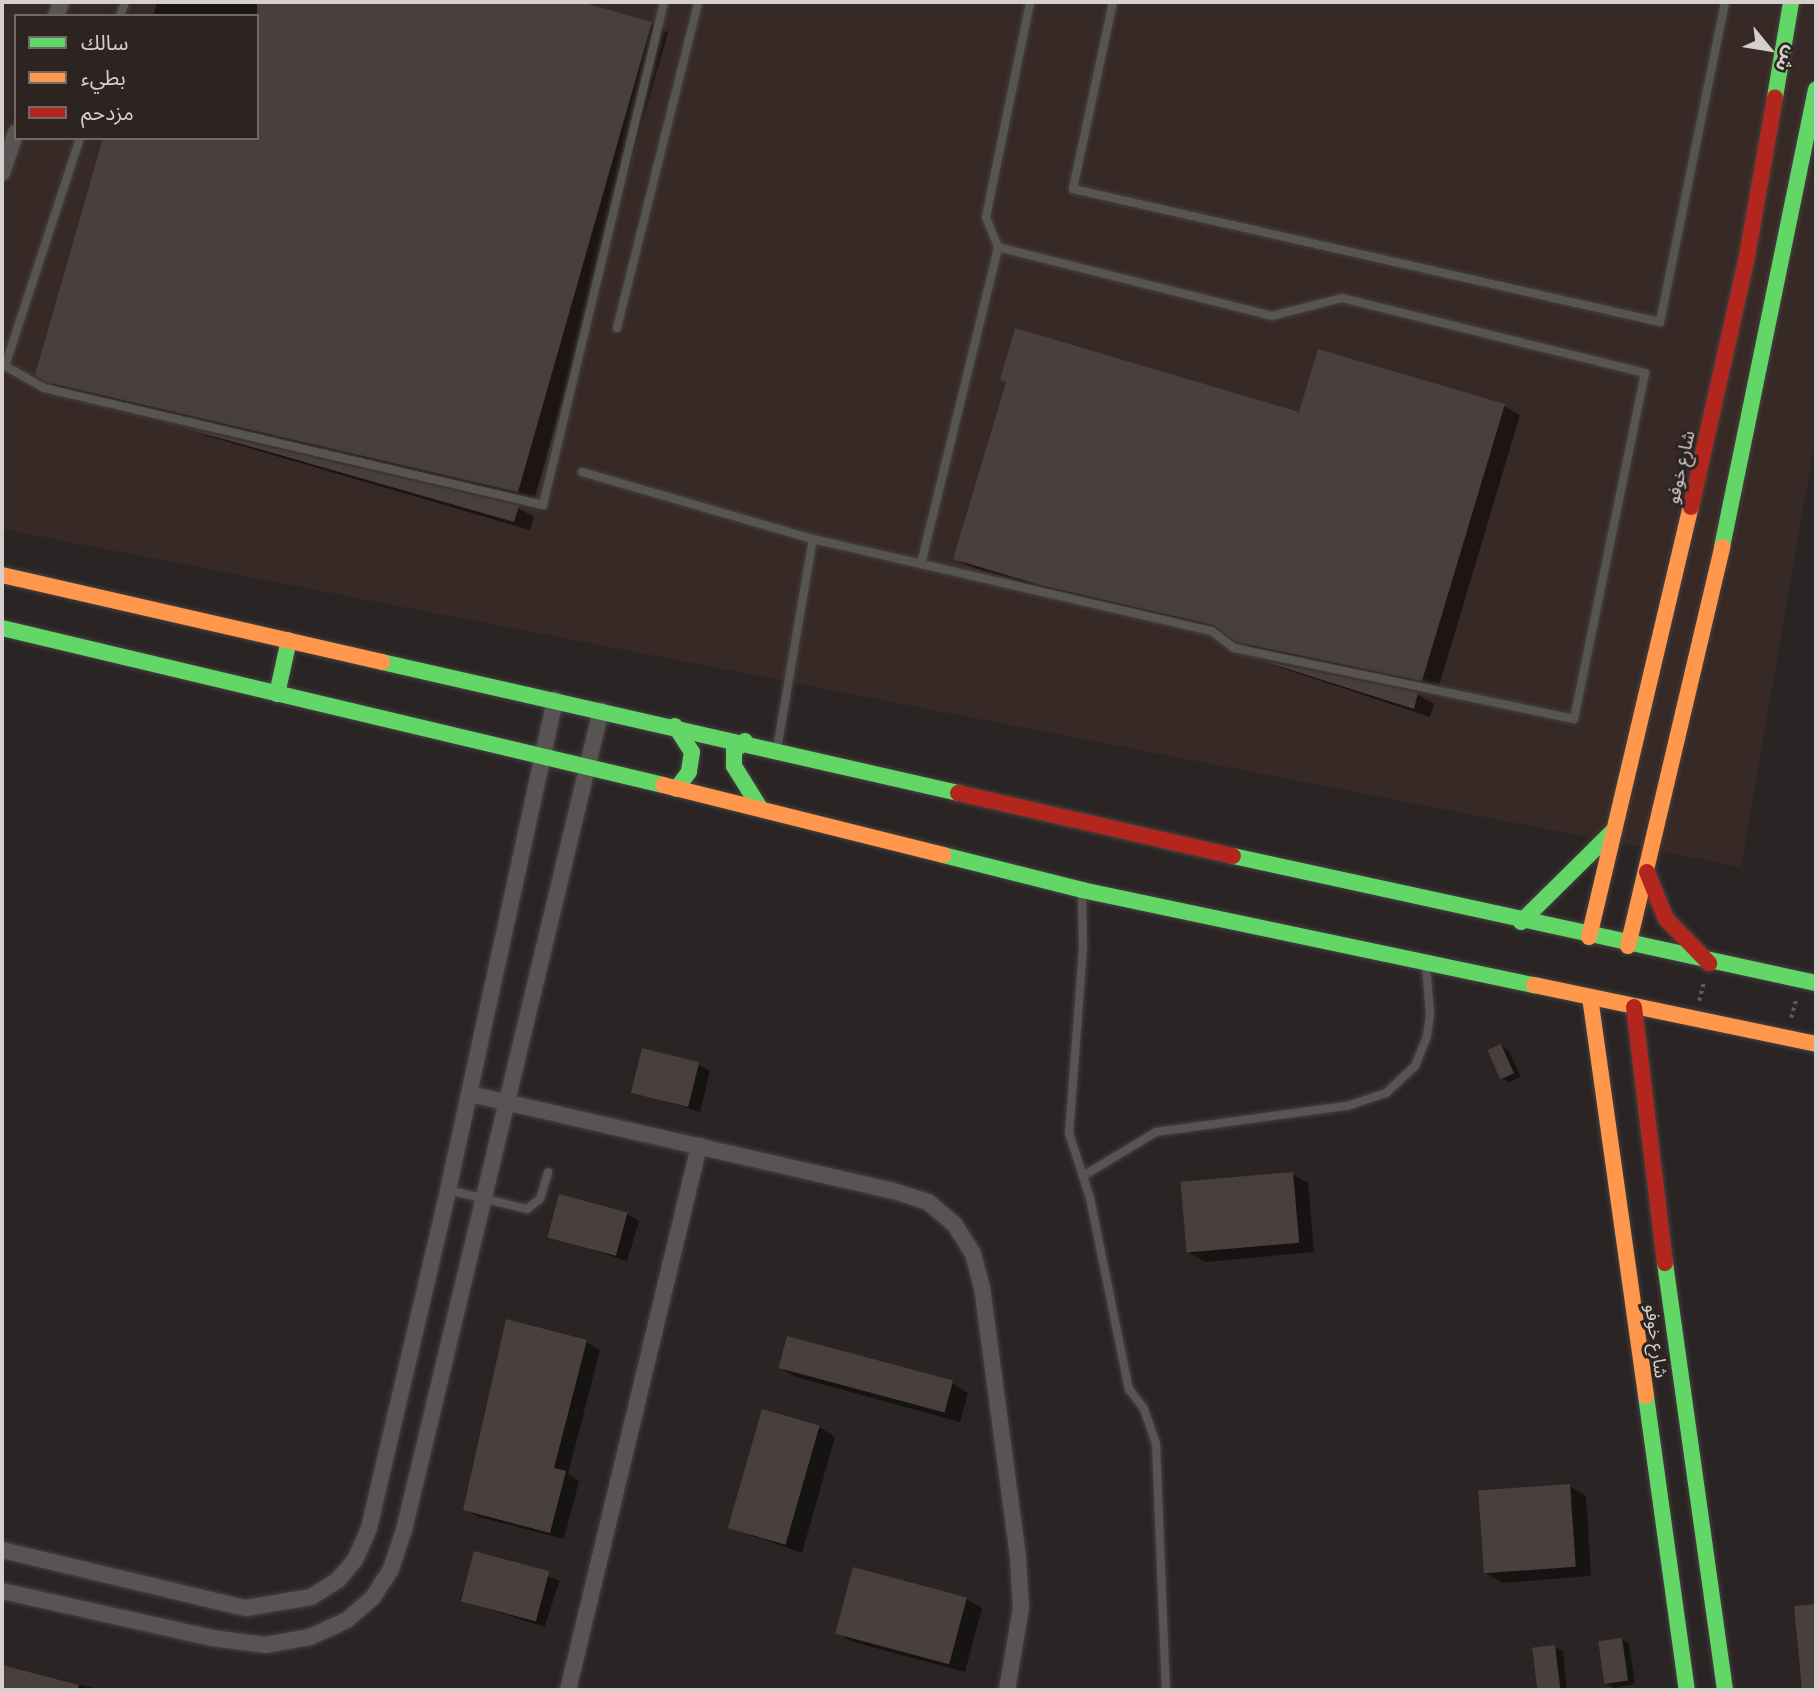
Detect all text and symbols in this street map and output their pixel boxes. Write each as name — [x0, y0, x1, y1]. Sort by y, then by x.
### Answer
legend — [14, 14, 259, 140]
north arrow — [1734, 14, 1804, 84]
text: سالك — [81, 28, 128, 56]
text: ش — [1769, 42, 1805, 77]
text: بطيء — [81, 63, 126, 91]
text: مزدحم — [81, 98, 134, 126]
street label: شارع خوفو — [1661, 428, 1699, 506]
street label: شارع خوفو — [1641, 1303, 1673, 1379]

